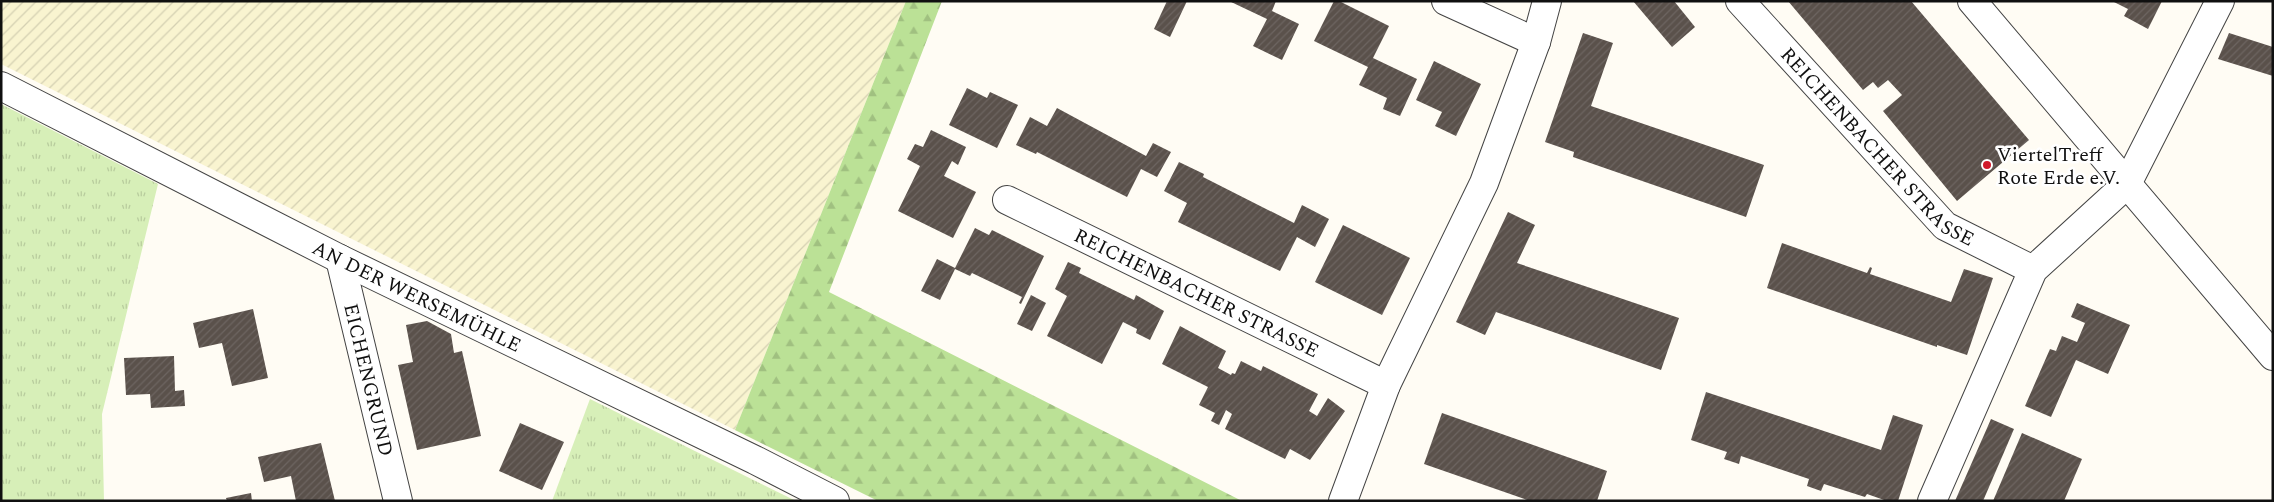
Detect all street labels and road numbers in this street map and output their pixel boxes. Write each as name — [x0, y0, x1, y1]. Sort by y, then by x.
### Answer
street label: REICHENBACHER STRASSE — [1773, 41, 1979, 254]
street label: REICHENBACHER STRASSE — [1069, 221, 1324, 366]
street label: AN DER WERSEMÜHLE — [307, 233, 526, 361]
street label: EICHENGRUND — [335, 300, 401, 459]

